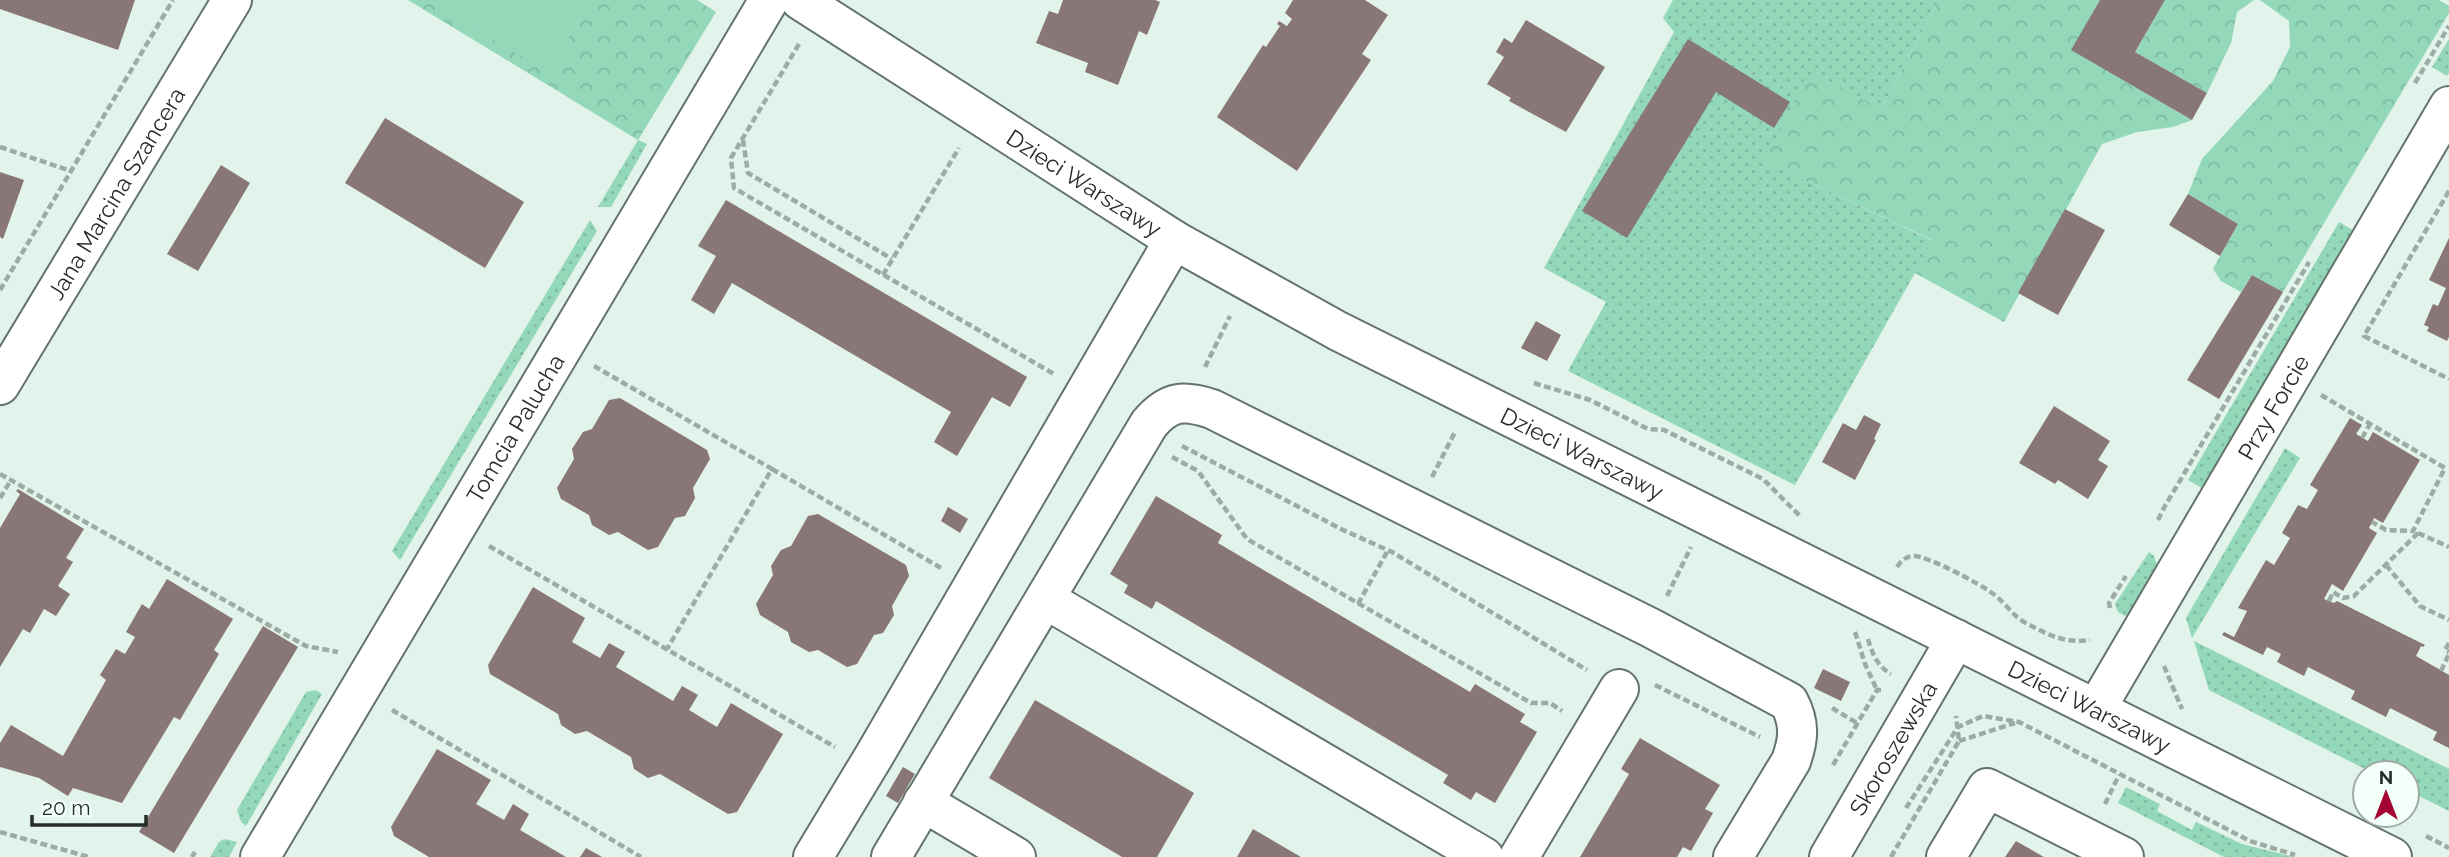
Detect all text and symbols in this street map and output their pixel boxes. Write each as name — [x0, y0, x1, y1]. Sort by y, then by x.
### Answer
street label: Jana Marcina Szancera — [41, 82, 190, 304]
street label: Dzieci Warszawy — [1002, 123, 1167, 242]
street label: Tomcia Palucha — [460, 349, 569, 507]
street label: Przy Forcie — [2232, 350, 2314, 464]
street label: Dzieci Warszawy — [1497, 401, 1668, 505]
street label: Dzieci Warszawy — [2004, 654, 2175, 758]
street label: Skoroszewska — [1843, 676, 1942, 820]
north arrow — [2351, 759, 2421, 829]
text: N — [2379, 766, 2393, 788]
scale bar — [32, 784, 145, 828]
text: 20 m — [42, 795, 90, 820]

